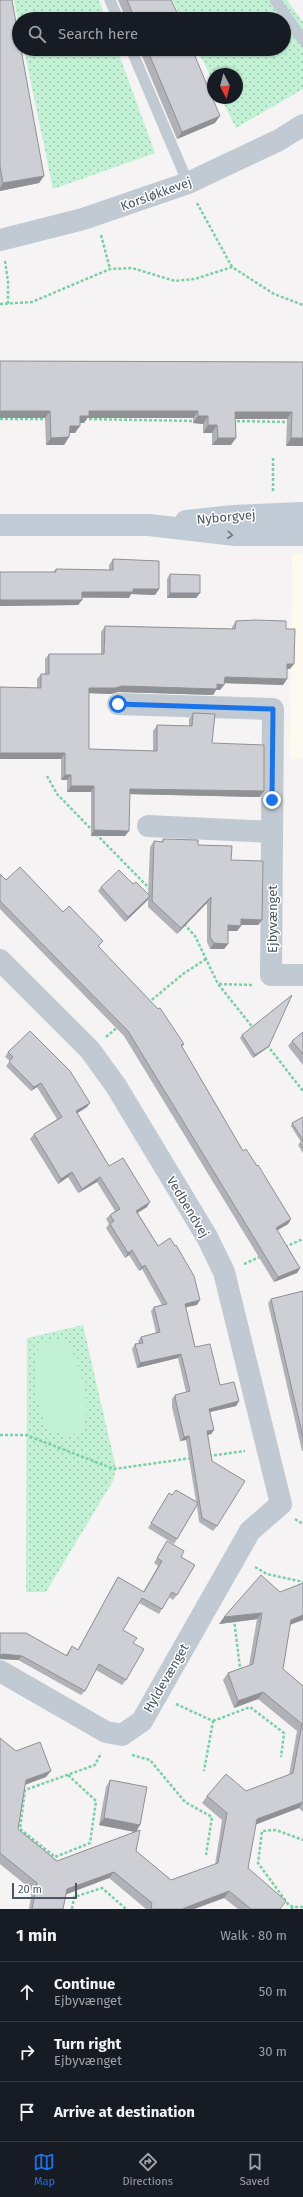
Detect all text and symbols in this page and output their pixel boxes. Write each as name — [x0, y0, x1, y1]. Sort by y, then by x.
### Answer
search box — [12, 12, 291, 56]
icon: search — [26, 23, 48, 45]
text: Search here — [58, 25, 138, 43]
north arrow — [207, 68, 243, 104]
street label: Korsløkkevej — [118, 174, 194, 214]
street label: Nyborgvej — [196, 507, 256, 527]
one-way arrow — [227, 530, 233, 539]
route start — [109, 695, 127, 713]
route end — [263, 791, 281, 809]
street label: Ejbyvænget — [265, 885, 280, 953]
street label: Vedbendvej — [164, 1174, 212, 1240]
street label: Hyldevænget — [140, 1641, 192, 1715]
scale bar — [12, 1881, 77, 1900]
text: 20 m — [18, 1883, 42, 1896]
text: 1 min — [16, 1925, 57, 1946]
text: Walk · 80 m — [220, 1928, 287, 1943]
text: Continue — [54, 1975, 115, 1993]
icon: ahead — [16, 1981, 38, 2003]
text: 50 m — [259, 1984, 287, 1999]
text: Ejbyvænget — [54, 1993, 122, 2008]
text: Turn right — [54, 2035, 121, 2053]
icon: right — [16, 2041, 38, 2063]
text: 30 m — [259, 2044, 287, 2059]
text: Ejbyvænget — [54, 2053, 122, 2068]
icon: arrive — [16, 2101, 38, 2123]
text: Arrive at destination — [54, 2103, 195, 2121]
tab: Map — [33, 2151, 55, 2188]
tab: Directions — [122, 2151, 173, 2188]
tab: Saved — [240, 2151, 270, 2188]

